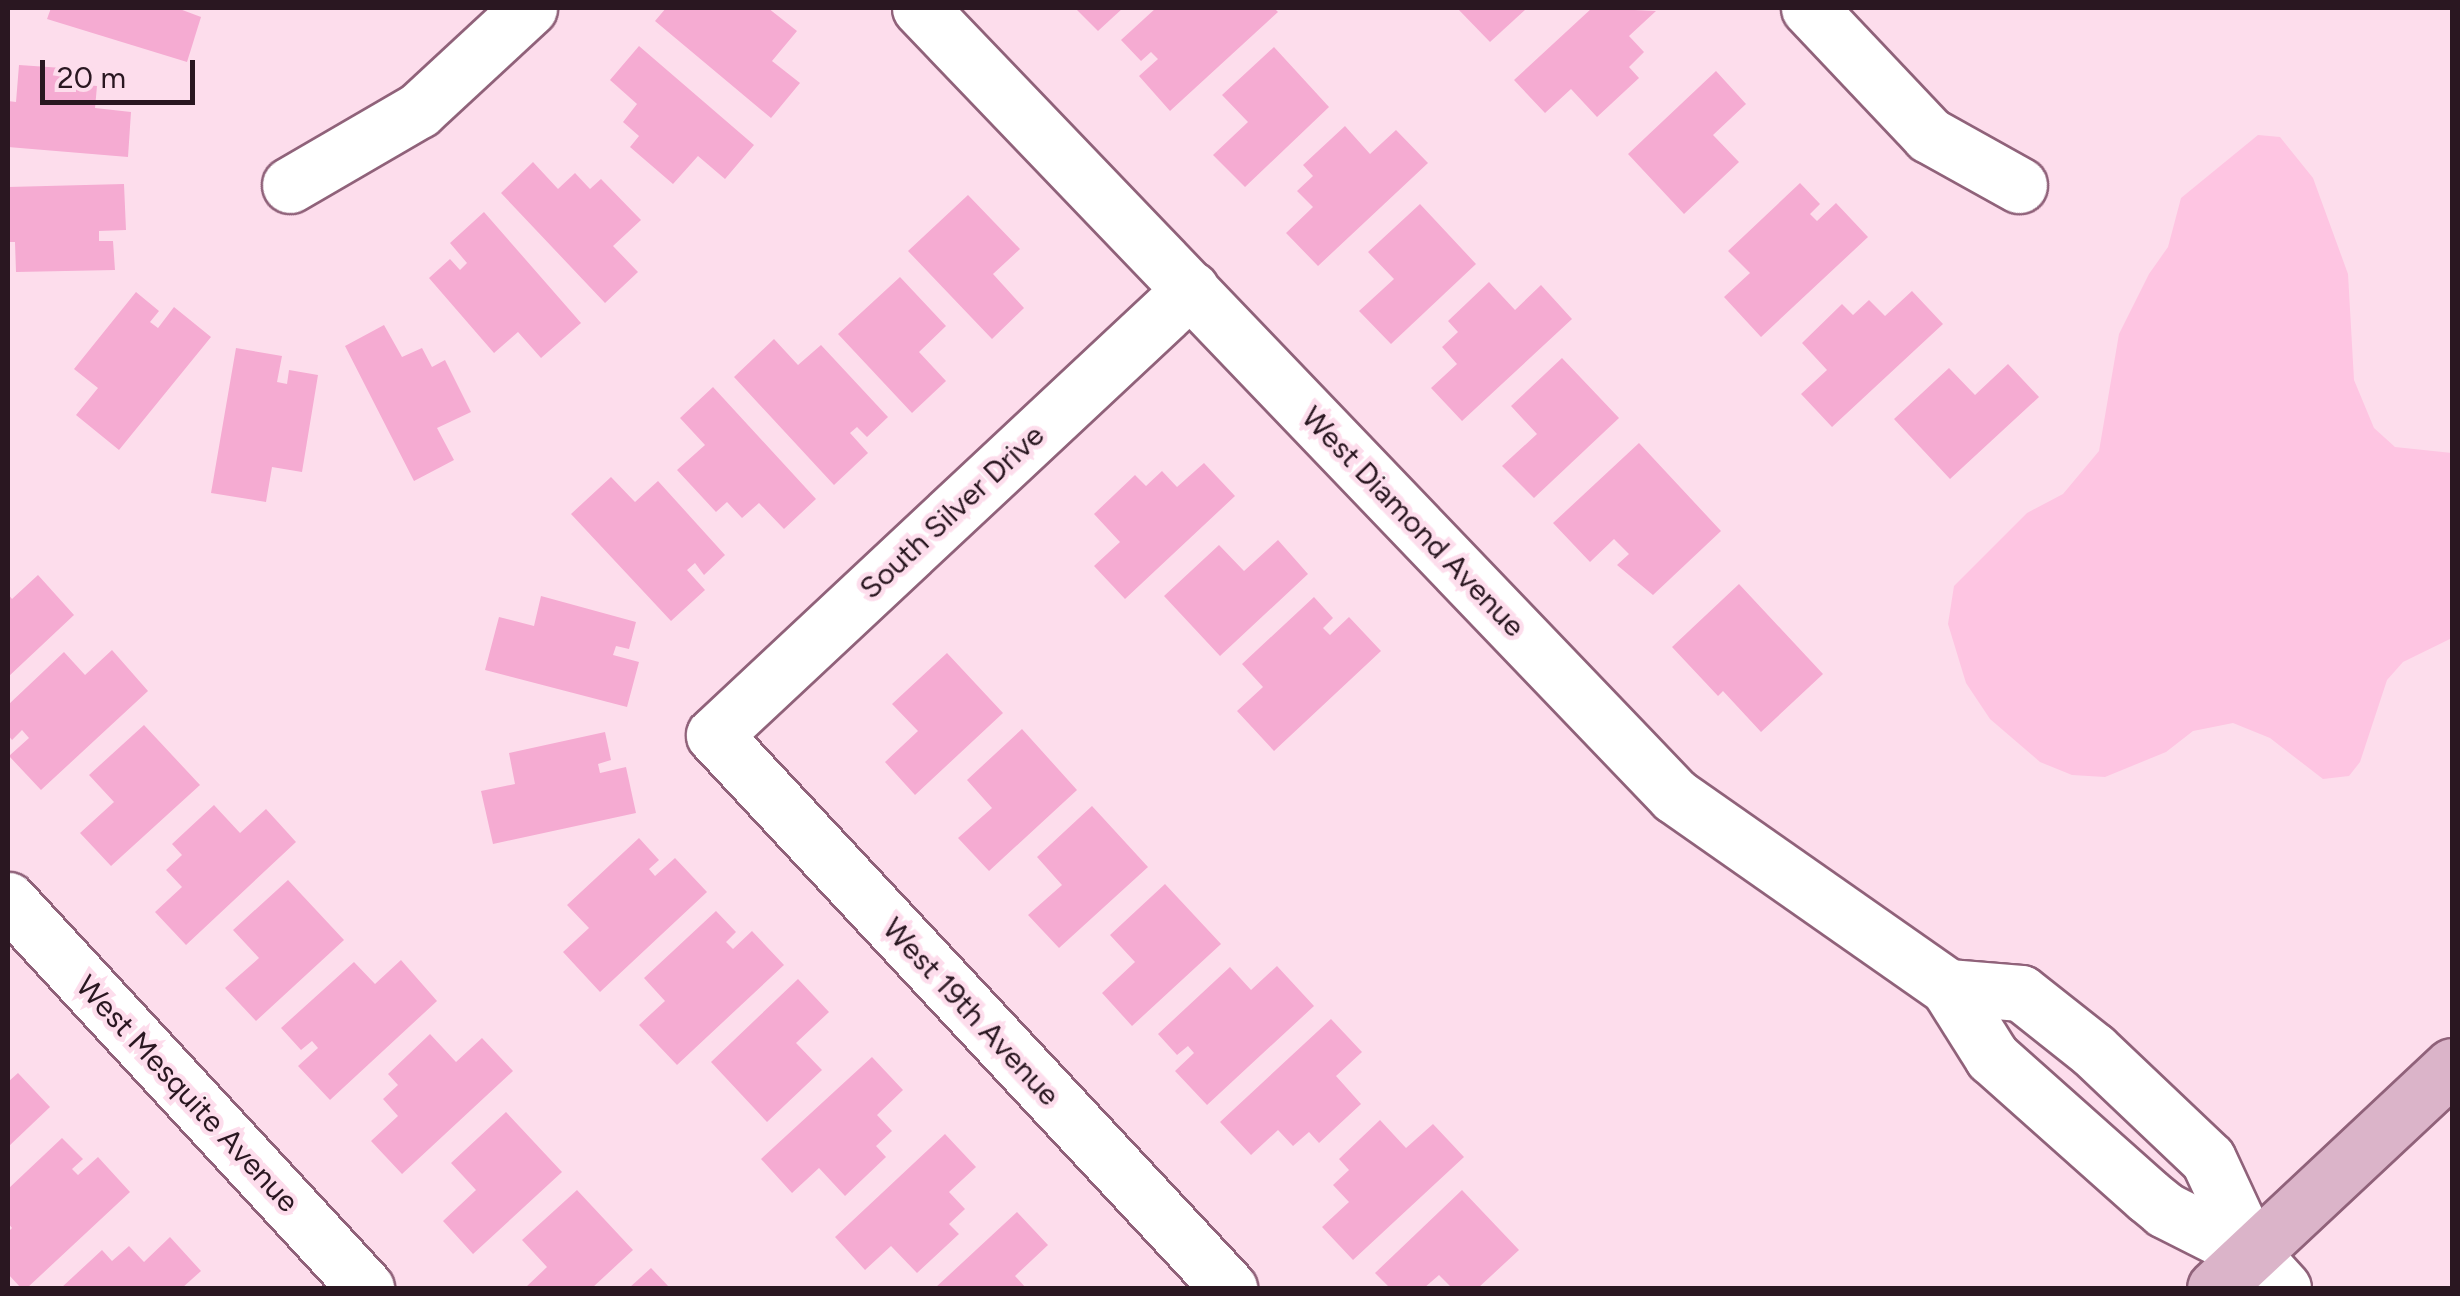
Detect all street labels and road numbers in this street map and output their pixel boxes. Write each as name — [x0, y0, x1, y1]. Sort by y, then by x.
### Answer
street label: West Diamond Avenue — [1294, 400, 1532, 644]
street label: South Silver Drive — [852, 417, 1052, 607]
street label: West 19th Avenue — [875, 911, 1067, 1113]
street label: West Mesquite Avenue — [68, 968, 306, 1220]

